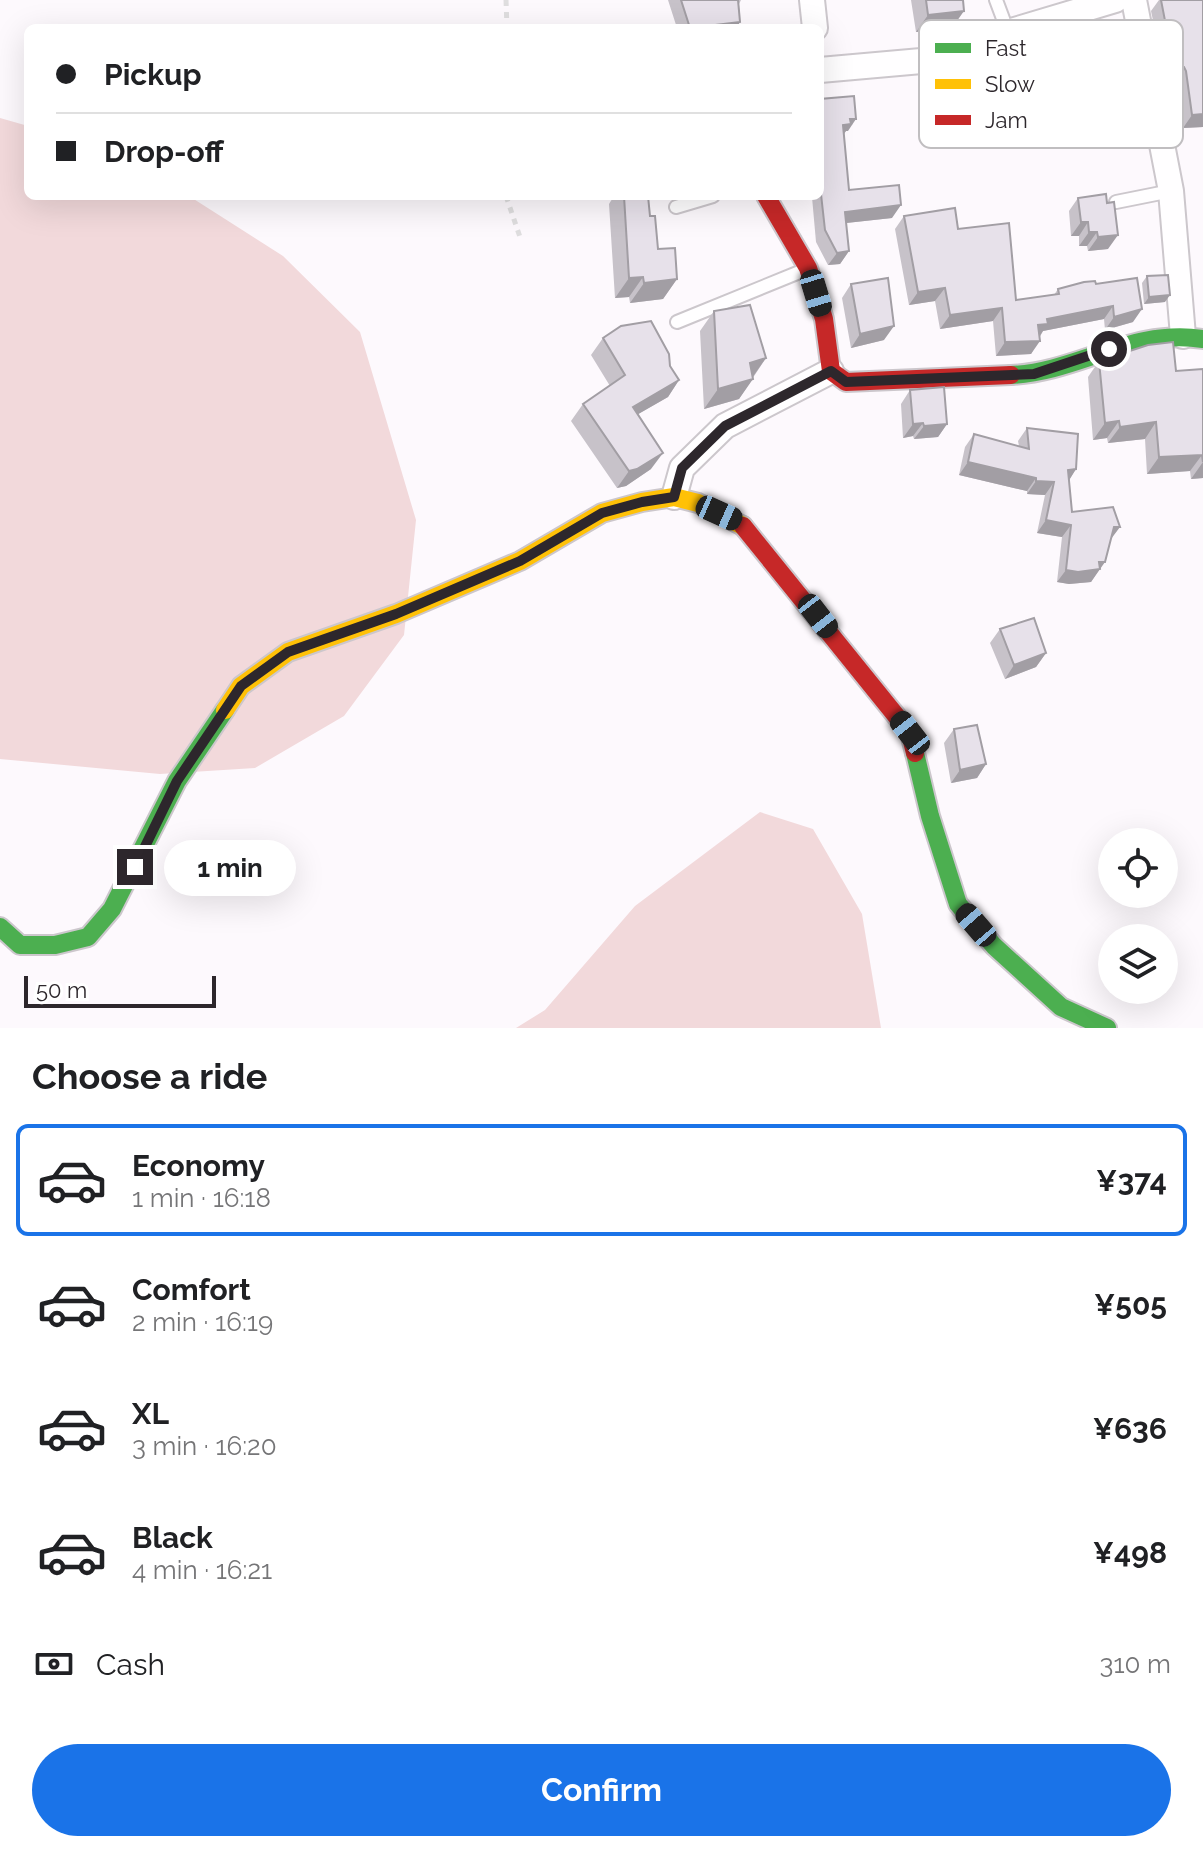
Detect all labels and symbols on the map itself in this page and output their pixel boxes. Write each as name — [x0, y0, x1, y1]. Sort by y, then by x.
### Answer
legend — [919, 20, 1183, 148]
text: Fast — [985, 35, 1027, 61]
text: Slow — [985, 71, 1035, 97]
text: Jam — [985, 107, 1028, 133]
car — [798, 267, 834, 319]
route start — [1091, 331, 1127, 367]
car — [692, 492, 746, 534]
car — [794, 590, 842, 642]
car — [886, 707, 934, 759]
callout: 1 min — [163, 839, 295, 895]
route end — [117, 849, 153, 885]
car — [951, 899, 1001, 951]
scale bar — [24, 972, 216, 1008]

